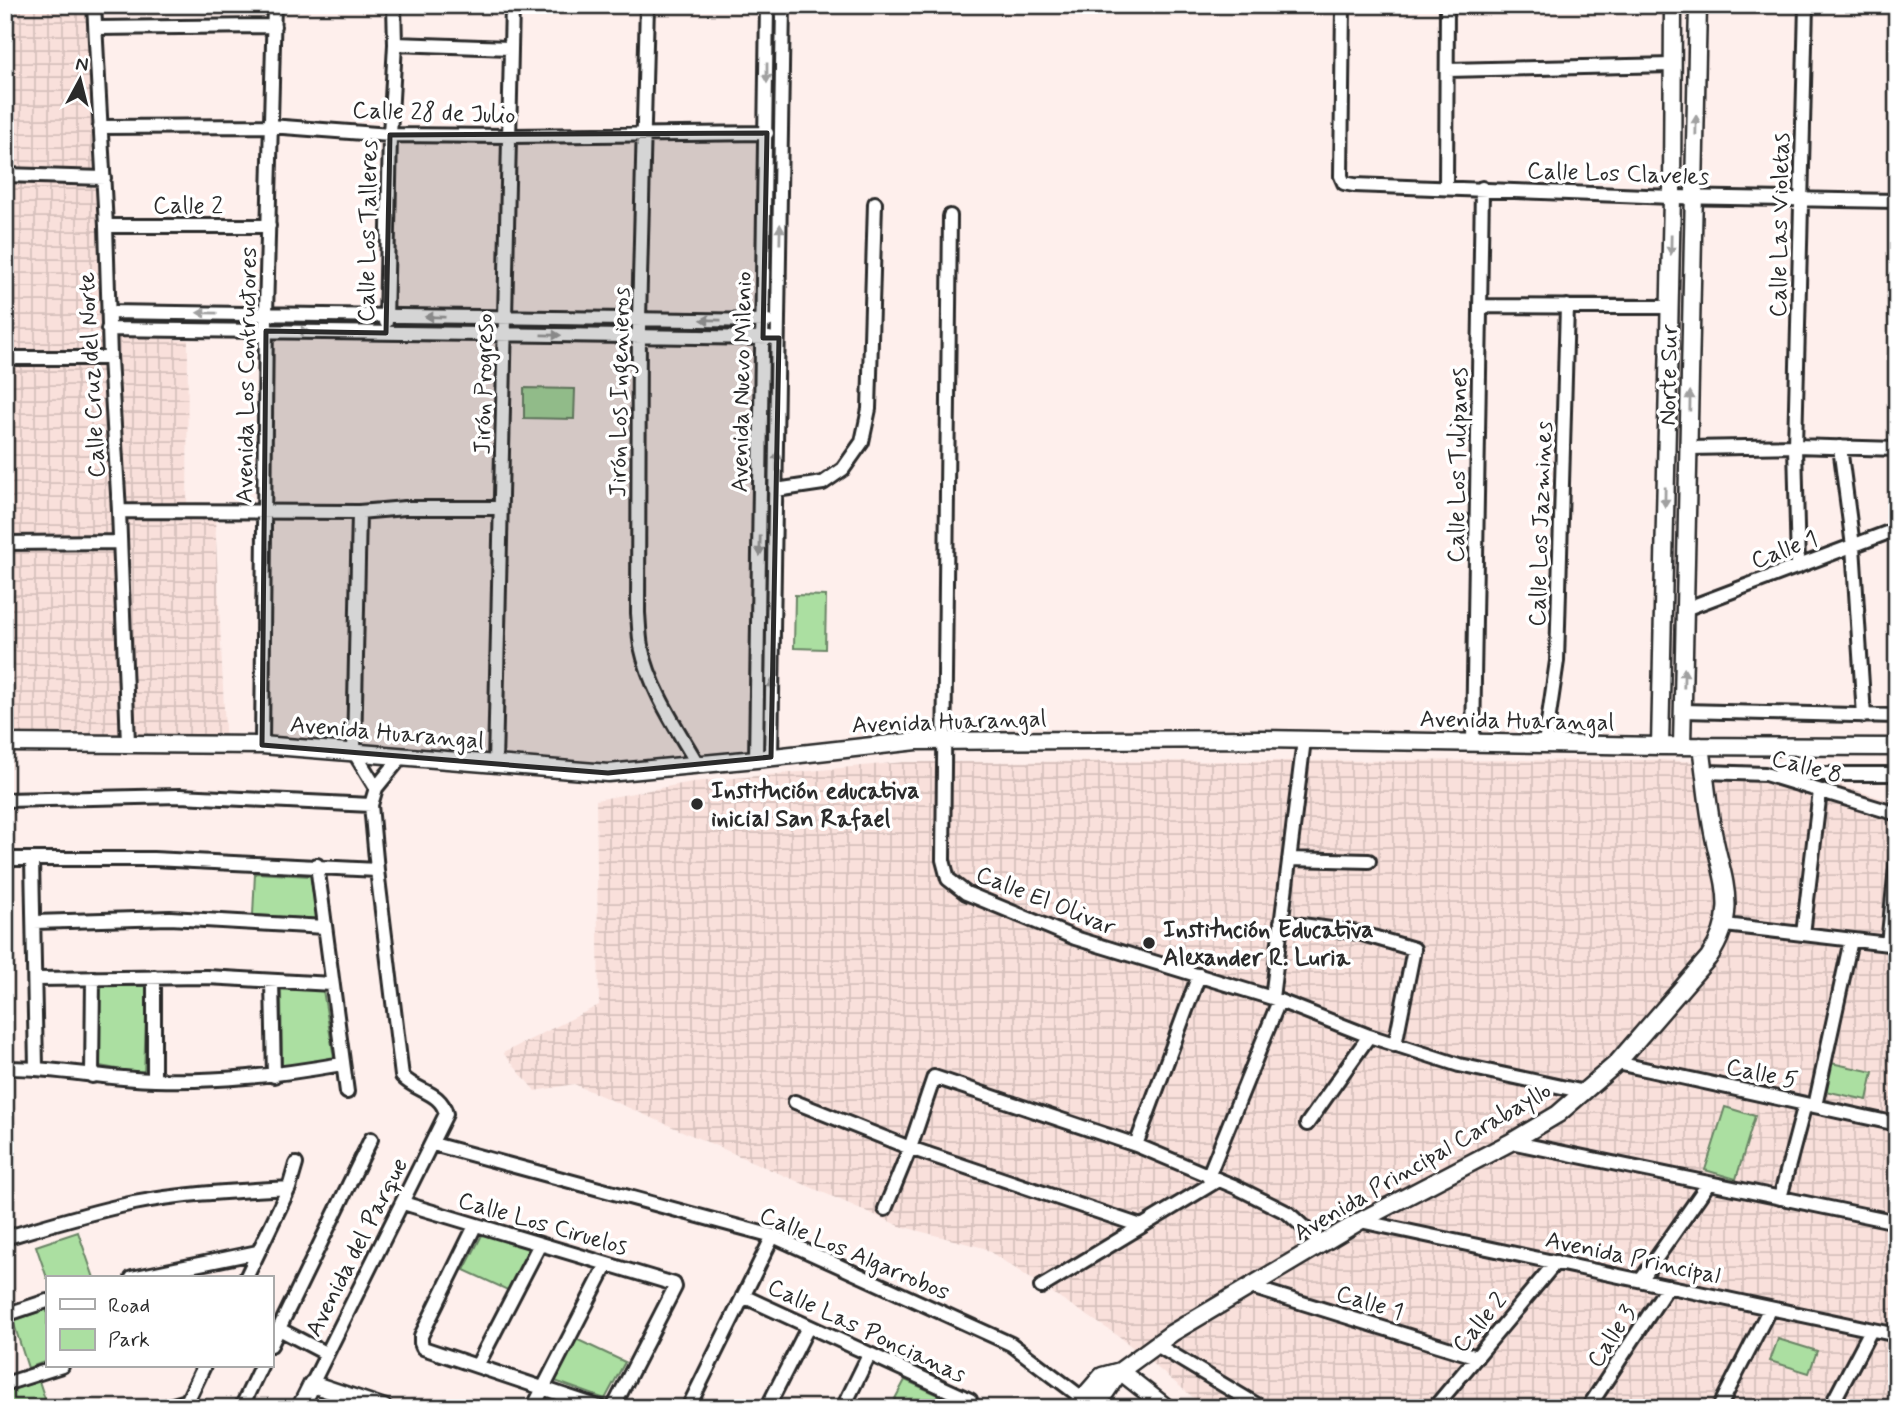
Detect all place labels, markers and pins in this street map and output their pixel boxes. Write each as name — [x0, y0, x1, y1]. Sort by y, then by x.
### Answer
place label: Institución educativa inicial San Rafael — [711, 776, 919, 835]
marker: Institución educativa inicial San Rafael — [689, 796, 705, 812]
place label: Institución Educativa Alexander R. Luria — [1163, 915, 1374, 974]
marker: Institución Educativa Alexander R. Luria — [1141, 935, 1157, 951]

